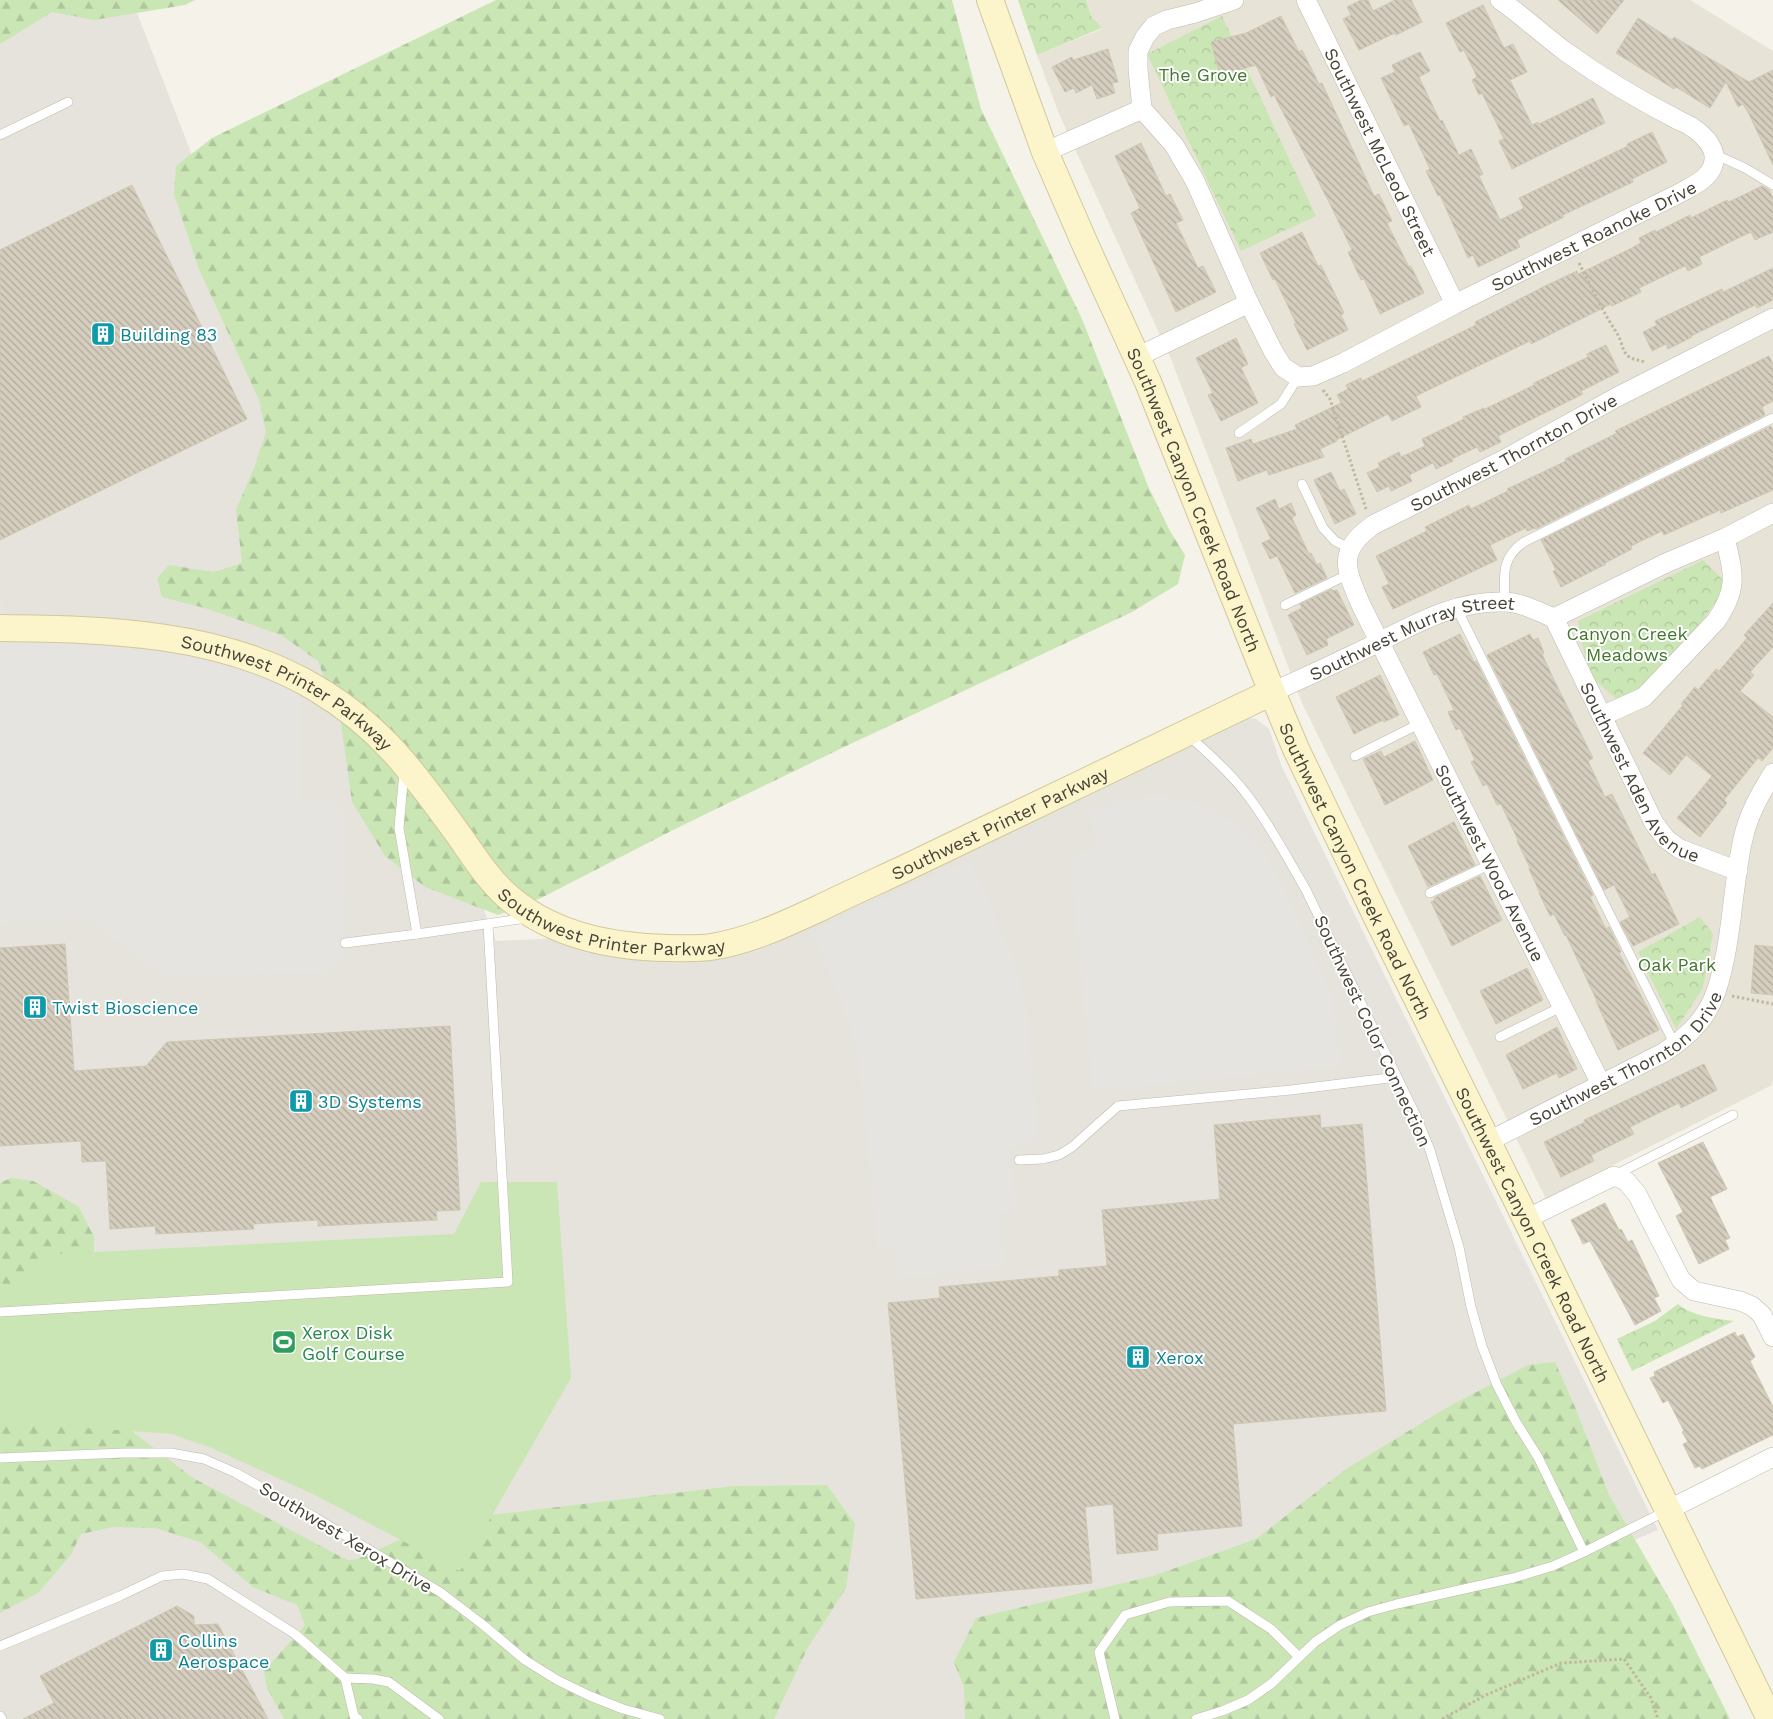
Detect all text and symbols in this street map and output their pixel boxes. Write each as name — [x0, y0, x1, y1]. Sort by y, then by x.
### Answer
street label: Southwest McLeod Street — [1321, 44, 1440, 260]
park label: The Grove — [1159, 64, 1247, 85]
street label: Southwest Roanoke Drive — [1487, 176, 1700, 295]
building icon: Building 83 — [90, 321, 116, 347]
place label: Building 83 — [120, 324, 217, 345]
street label: Southwest Canyon Creek Road North — [1123, 344, 1265, 655]
street label: Southwest Thornton Drive — [1406, 389, 1621, 515]
street label: Southwest Murray Street — [1306, 591, 1517, 684]
park label: Canyon Creek Meadows — [1566, 623, 1688, 665]
street label: Southwest Printer Parkway — [179, 630, 398, 755]
street label: Southwest Aden Avenue — [1576, 678, 1703, 866]
street label: Southwest Canyon Creek Road North — [1276, 719, 1436, 1023]
street label: Southwest Printer Parkway — [888, 761, 1112, 884]
street label: Southwest Wood Avenue — [1431, 761, 1549, 965]
street label: Southwest Printer Parkway — [494, 883, 728, 959]
street label: Southwest Color Connection — [1310, 912, 1436, 1150]
park label: Oak Park — [1638, 954, 1716, 975]
street label: Southwest Thornton Drive — [1525, 988, 1726, 1130]
building icon: Twist Bioscience — [22, 994, 48, 1020]
place label: Twist Bioscience — [52, 997, 198, 1018]
street label: Southwest Canyon Creek Road North — [1452, 1083, 1615, 1386]
building icon: 3D Systems — [288, 1088, 314, 1114]
place label: 3D Systems — [318, 1091, 422, 1112]
place label: Xerox Disk Golf Course — [302, 1322, 405, 1364]
sports icon: Xerox Disk Golf Course — [271, 1329, 297, 1355]
building icon: Xerox — [1125, 1344, 1151, 1370]
place label: Xerox — [1156, 1347, 1204, 1368]
street label: Southwest Xerox Drive — [256, 1477, 436, 1597]
place label: Collins Aerospace — [178, 1630, 269, 1672]
building icon: Collins Aerospace — [148, 1637, 174, 1663]

